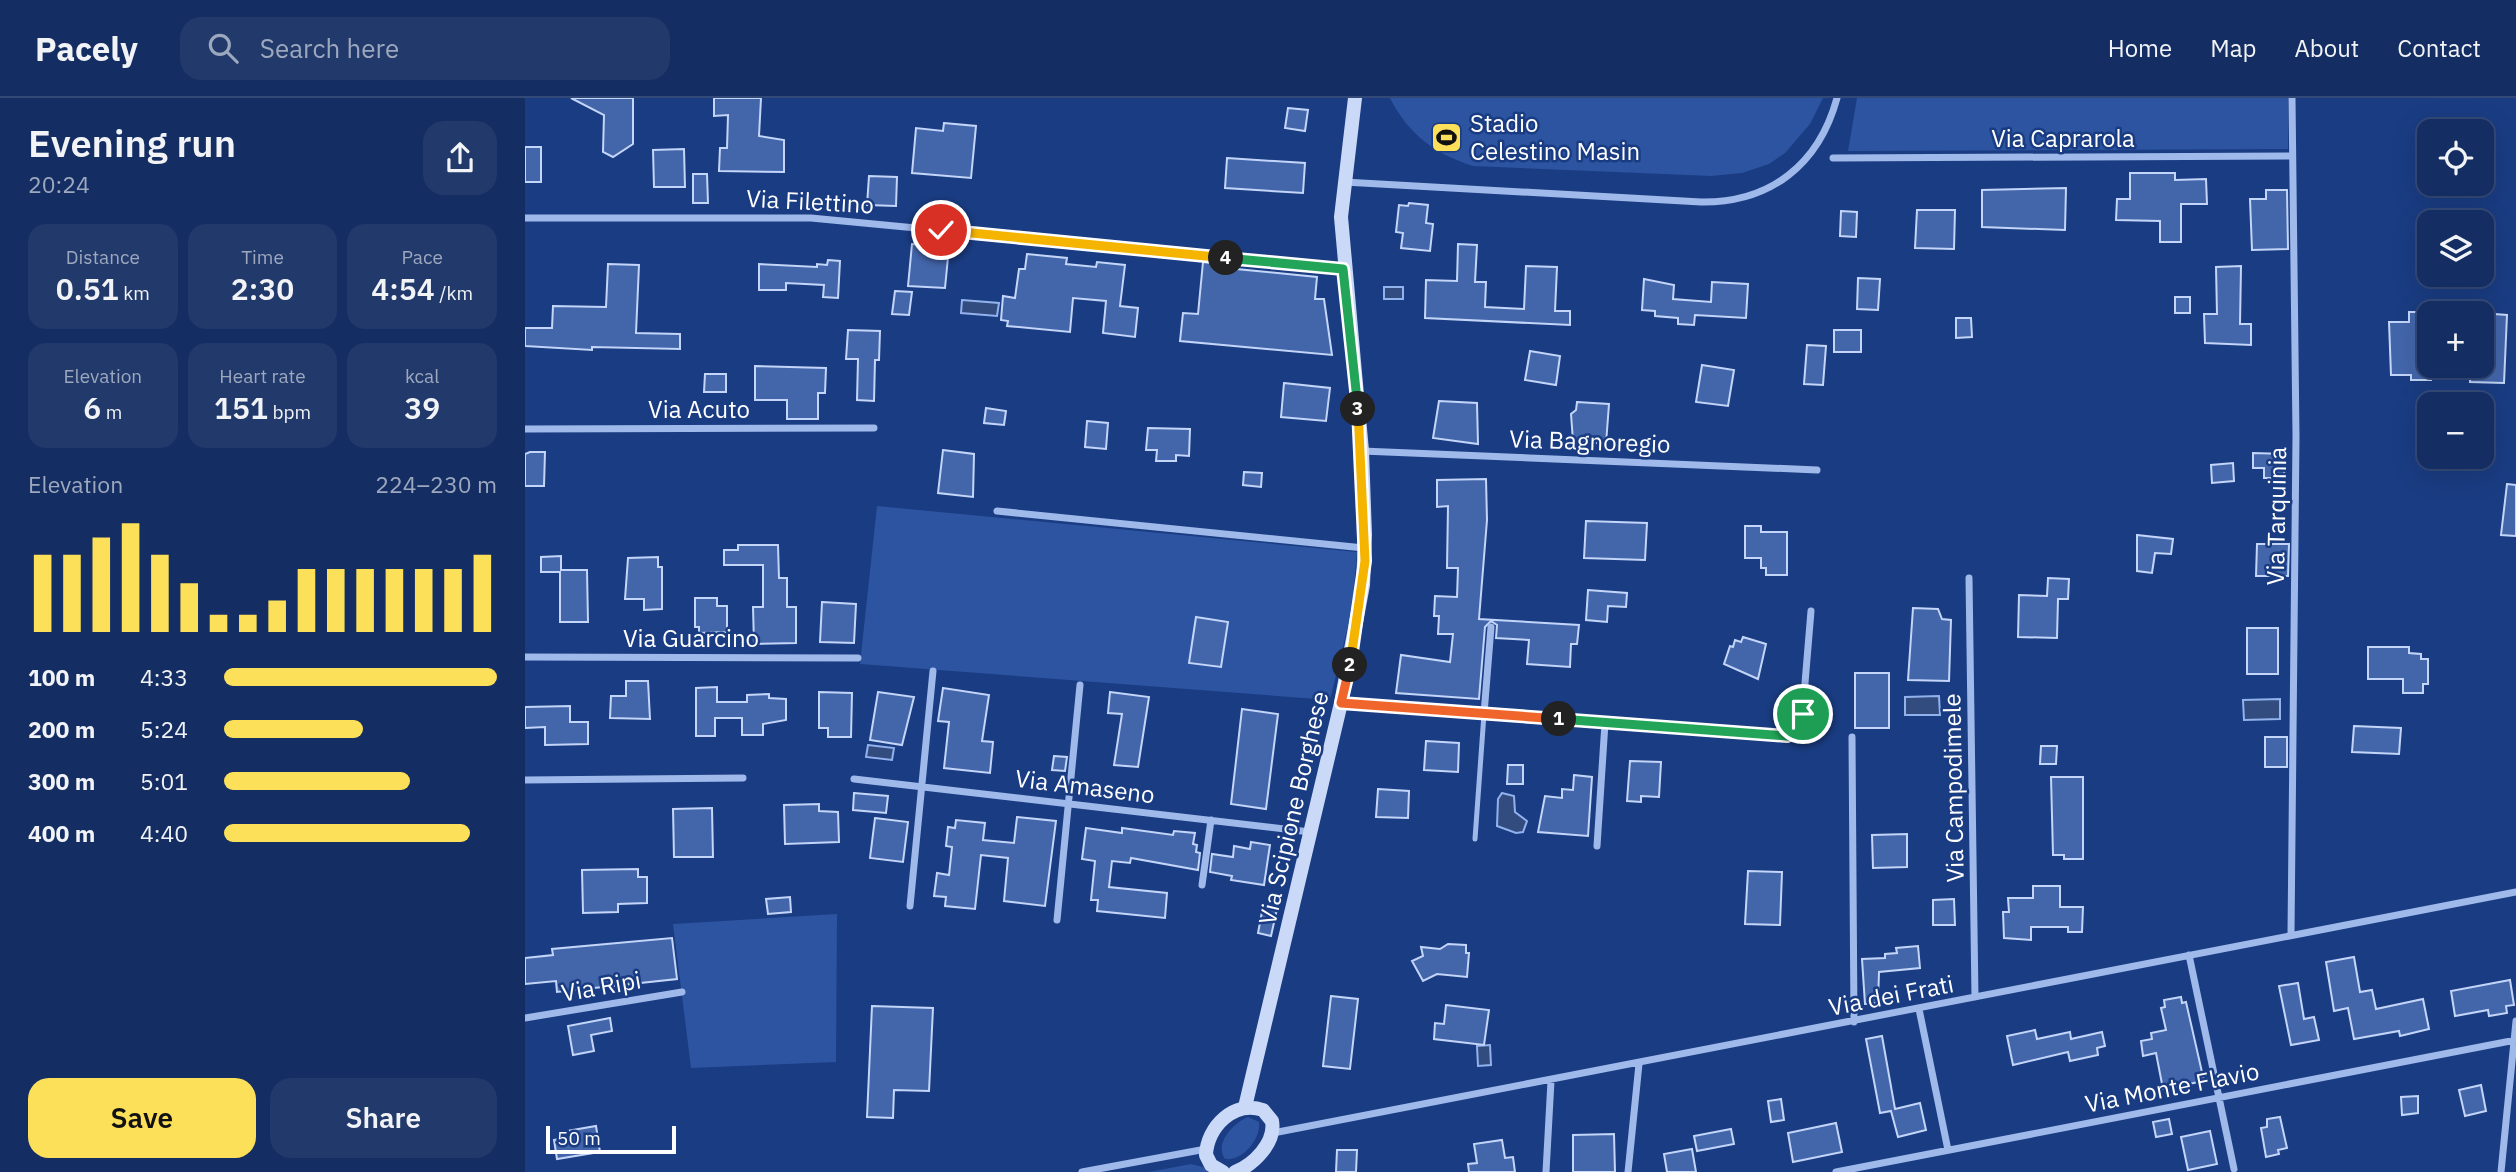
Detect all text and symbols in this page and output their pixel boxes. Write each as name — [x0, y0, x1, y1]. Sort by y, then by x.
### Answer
search box — [180, 17, 670, 80]
text: Pacely — [35, 27, 138, 70]
icon: search — [204, 29, 242, 67]
text: Search here — [260, 31, 399, 65]
text: Home — [2108, 32, 2172, 64]
text: Map — [2210, 32, 2256, 64]
text: About — [2294, 32, 2359, 64]
text: Contact — [2397, 32, 2481, 64]
place label: Stadio Celestino Masin — [1470, 107, 1640, 167]
text: Evening run — [28, 118, 236, 167]
map controls — [2417, 119, 2494, 469]
button: locate — [2417, 119, 2494, 196]
sports icon: Stadio Celestino Masin — [1430, 120, 1464, 154]
button: share — [423, 121, 497, 195]
street label: Via Caprarola — [1991, 122, 2135, 154]
text: 20:24 — [28, 169, 90, 199]
street label: Via Filettino — [745, 182, 875, 220]
pin — [911, 200, 971, 260]
button: layers — [2417, 210, 2494, 287]
icon: check — [922, 211, 960, 249]
pin: 4 — [1209, 240, 1243, 276]
text: Distance — [66, 245, 140, 269]
text: Time — [241, 245, 284, 269]
text: Pace — [401, 245, 443, 269]
text: 4 — [1220, 245, 1231, 269]
text: 0.51 — [56, 269, 119, 308]
text: 2:30 — [231, 269, 294, 308]
text: 4:54 — [371, 269, 435, 308]
text: km — [119, 281, 150, 305]
text: /km — [435, 281, 473, 305]
button: + — [2417, 301, 2494, 378]
text: Elevation — [63, 364, 142, 388]
text: Heart rate — [219, 364, 306, 388]
text: kcal — [405, 364, 439, 388]
text: 6 — [83, 388, 101, 427]
text: 151 — [214, 388, 268, 427]
text: 39 — [404, 388, 440, 427]
pin: 3 — [1341, 392, 1375, 426]
button: − — [2417, 392, 2494, 469]
street label: Via Acuto — [648, 393, 750, 425]
text: 3 — [1352, 396, 1363, 420]
text: m — [101, 400, 122, 424]
text: bpm — [268, 400, 311, 424]
street label: Via Bagnoregio — [1509, 422, 1671, 460]
street label: Via Tarquinia — [2259, 446, 2293, 586]
text: Elevation — [28, 469, 123, 499]
text: 224–230 m — [375, 469, 497, 499]
street label: Via Guarcino — [623, 622, 759, 654]
pin: 2 — [1333, 648, 1367, 682]
text: 2 — [1344, 652, 1355, 676]
text: 100 m — [28, 662, 95, 692]
text: 4:33 — [140, 662, 188, 692]
pin — [1773, 684, 1833, 744]
street label: Via Scipione Borghese — [1251, 688, 1335, 928]
street label: Via Campodimele — [1935, 693, 1971, 883]
icon: arrive — [1784, 695, 1822, 733]
pin: 1 — [1541, 702, 1577, 736]
text: 1 — [1553, 706, 1564, 730]
text: 200 m — [28, 714, 95, 744]
text: 5:24 — [140, 714, 188, 744]
street label: Via Amaseno — [1013, 762, 1157, 810]
text: 300 m — [28, 766, 95, 796]
text: 5:01 — [140, 766, 188, 796]
text: 400 m — [28, 818, 95, 848]
text: 4:40 — [140, 818, 188, 848]
street label: Via Ripi — [559, 963, 643, 1009]
street label: Via dei Frati — [1826, 967, 1956, 1023]
street label: Via Monte Flavio — [2082, 1054, 2262, 1120]
button: Save — [28, 1078, 256, 1158]
button: Share — [270, 1078, 497, 1158]
scale bar — [546, 1123, 675, 1155]
text: 50 m — [557, 1126, 601, 1150]

